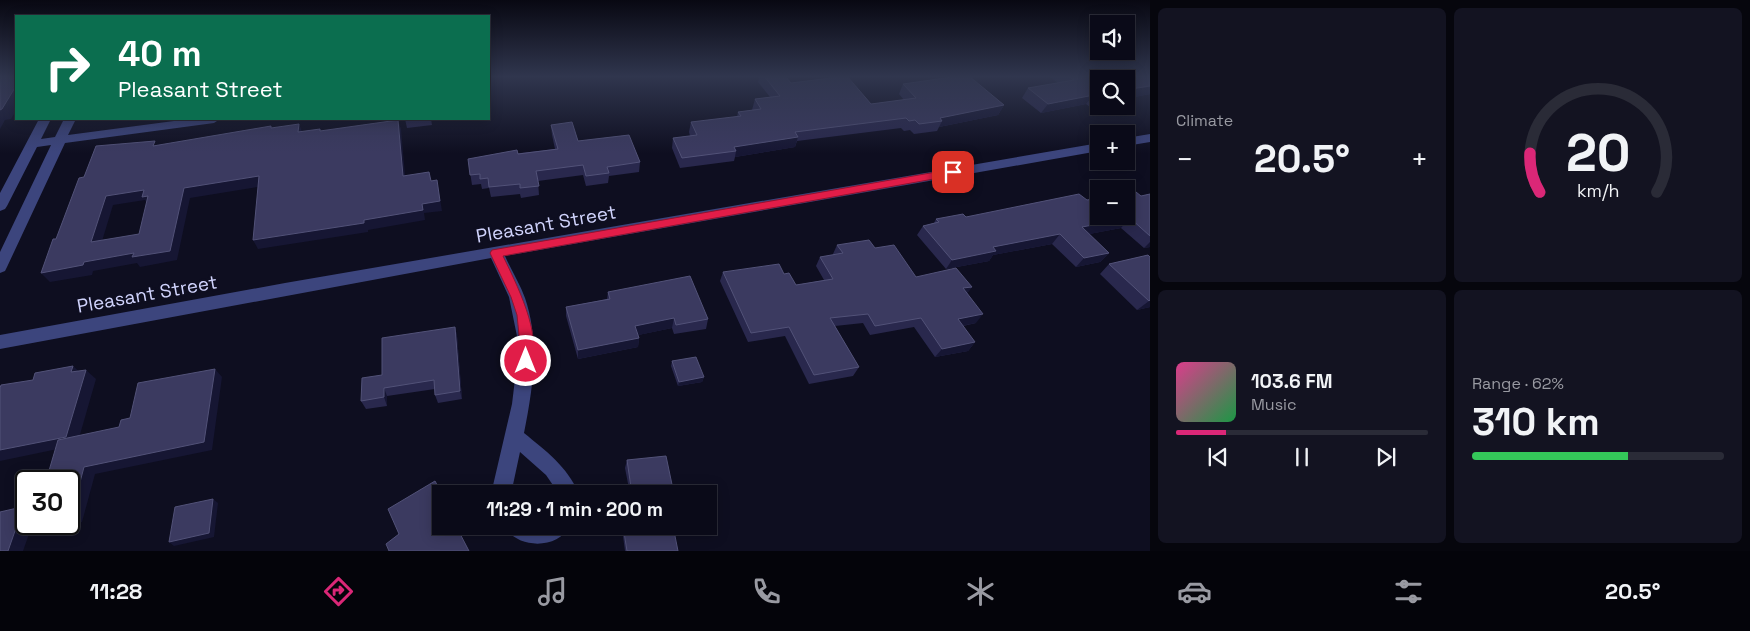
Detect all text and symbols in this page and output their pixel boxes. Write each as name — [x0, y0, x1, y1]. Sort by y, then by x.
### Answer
map controls — [1090, 15, 1135, 225]
button: sound — [1090, 15, 1135, 60]
text: 40 m — [118, 32, 202, 76]
icon: right — [35, 35, 100, 100]
button: search — [1090, 70, 1135, 115]
text: Pleasant Street — [118, 75, 283, 103]
text: Climate — [1176, 110, 1233, 131]
text: 20 — [1566, 120, 1630, 186]
button: + — [1090, 125, 1135, 170]
text: 20.5° — [1254, 135, 1350, 183]
text: − — [1176, 141, 1193, 177]
text: + — [1411, 141, 1428, 177]
pin — [932, 151, 974, 193]
icon: arrive — [939, 158, 967, 186]
text: km/h — [1577, 179, 1619, 202]
button: − — [1090, 180, 1135, 225]
street label: Pleasant Street — [474, 199, 618, 249]
street label: Pleasant Street — [75, 269, 219, 319]
position arrow — [499, 334, 551, 386]
text: 103.6 FM — [1251, 369, 1332, 394]
text: Range · 62% — [1472, 373, 1564, 394]
text: Music — [1251, 394, 1297, 415]
text: 310 km — [1472, 398, 1600, 446]
icon: previous — [1204, 443, 1232, 471]
icon: pause — [1288, 443, 1316, 471]
icon: next — [1372, 443, 1400, 471]
speed limit sign: 30 — [15, 470, 80, 535]
text: 11:29 · 1 min · 200 m — [486, 497, 663, 522]
icon: directions — [321, 574, 356, 609]
icon: music — [535, 574, 570, 609]
icon: phone — [749, 574, 784, 609]
icon: climate — [963, 574, 998, 609]
icon: car — [1177, 574, 1212, 609]
icon: filters — [1391, 574, 1426, 609]
text: 11:28 — [89, 577, 142, 605]
text: 20.5° — [1605, 577, 1660, 605]

